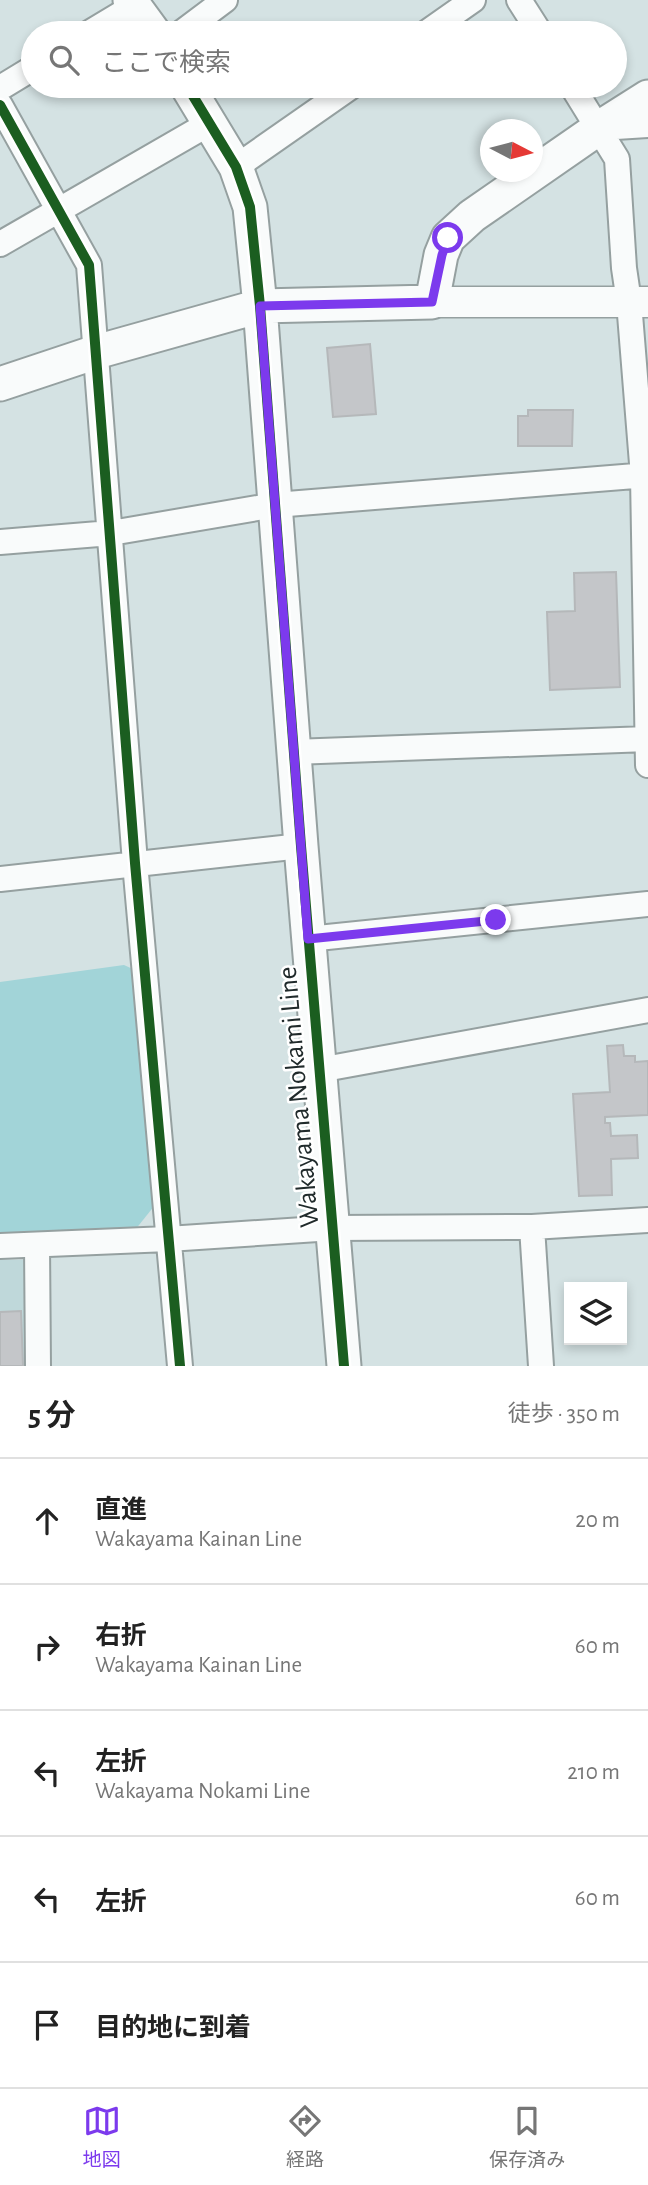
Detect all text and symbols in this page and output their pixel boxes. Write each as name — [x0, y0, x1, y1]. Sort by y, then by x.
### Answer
search box — [21, 21, 627, 98]
icon: search — [45, 41, 83, 79]
text: ここで検索 — [101, 50, 231, 76]
north arrow — [480, 119, 543, 182]
route start — [432, 222, 463, 253]
route end — [480, 904, 511, 935]
street label: Wakayama Nokami Line — [274, 965, 324, 1229]
map controls — [564, 1282, 627, 1345]
button: layers — [564, 1282, 627, 1345]
text: 5 分 — [28, 1401, 76, 1431]
text: 徒歩 · 350 m — [508, 1403, 620, 1426]
text: 直進 — [95, 1497, 147, 1523]
icon: ahead — [28, 1502, 66, 1540]
text: 20 m — [575, 1509, 620, 1532]
text: Wakayama Kainan Line — [95, 1528, 302, 1551]
text: 右折 — [95, 1623, 147, 1649]
icon: right — [28, 1628, 66, 1666]
text: 60 m — [575, 1635, 620, 1658]
text: Wakayama Kainan Line — [95, 1654, 302, 1677]
text: 左折 — [95, 1749, 147, 1775]
icon: left — [28, 1754, 66, 1792]
text: 210 m — [567, 1761, 620, 1784]
text: Wakayama Nokami Line — [95, 1780, 310, 1803]
icon: left — [28, 1880, 66, 1918]
text: 60 m — [575, 1887, 620, 1910]
text: 左折 — [95, 1889, 147, 1915]
icon: arrive — [28, 2006, 66, 2044]
text: 目的地に到着 — [95, 2015, 251, 2041]
tab: 地図 — [83, 2102, 121, 2172]
tab: 経路 — [286, 2102, 324, 2172]
tab: 保存済み — [489, 2102, 565, 2172]

